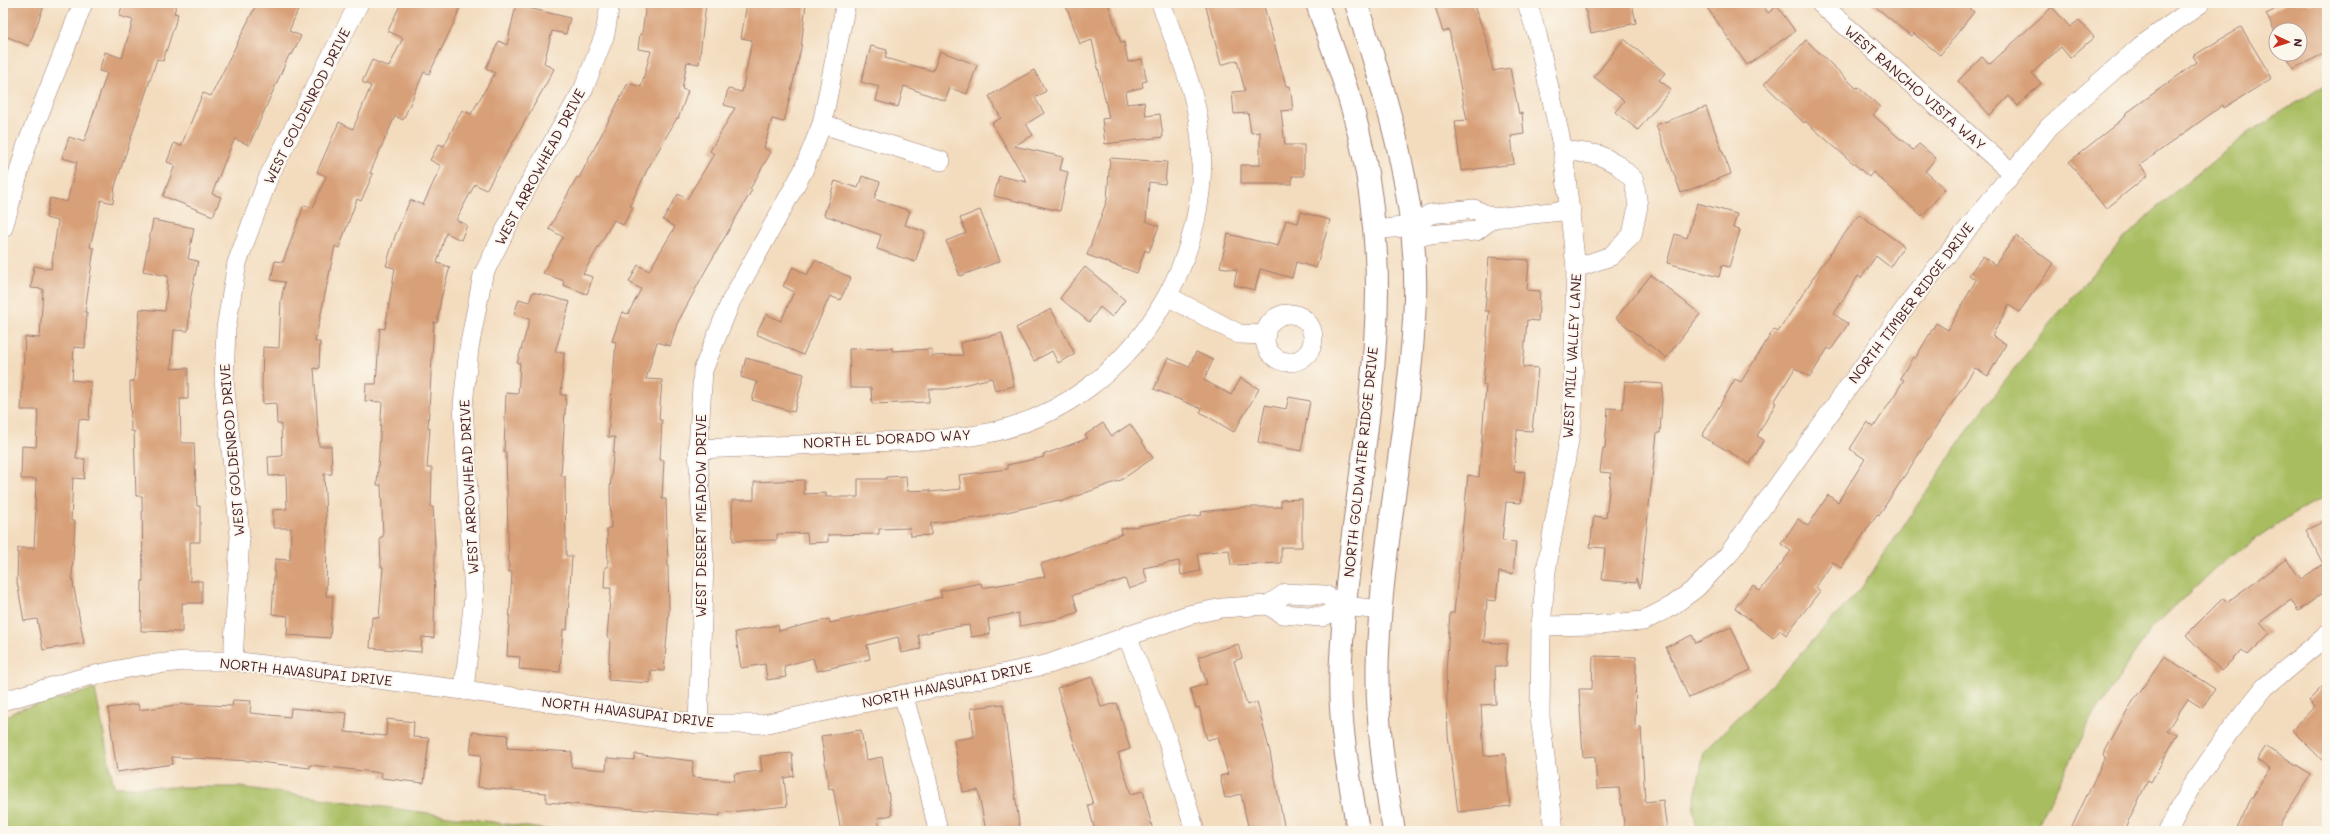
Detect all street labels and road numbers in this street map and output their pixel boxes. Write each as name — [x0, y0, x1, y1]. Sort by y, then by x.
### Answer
street label: WEST RANCHO VISTA WAY — [1841, 21, 1990, 154]
street label: WEST GOLDENROD DRIVE — [259, 24, 354, 187]
street label: WEST ARROWHEAD DRIVE — [490, 85, 589, 248]
street label: NORTH TIMBER RIDGE DRIVE — [1844, 218, 1978, 387]
street label: WEST MILL VALLEY LANE — [1558, 273, 1585, 439]
street label: NORTH GOLDWATER RIDGE DRIVE — [1339, 346, 1382, 578]
street label: WEST GOLDENROD DRIVE — [214, 363, 249, 537]
street label: WEST ARROWHEAD DRIVE — [454, 399, 483, 575]
street label: WEST DESERT MEADOW DRIVE — [691, 414, 710, 618]
street label: NORTH EL DORADO WAY — [802, 425, 971, 452]
street label: NORTH HAVASUPAI DRIVE — [219, 653, 393, 690]
street label: NORTH HAVASUPAI DRIVE — [860, 657, 1034, 712]
street label: NORTH HAVASUPAI DRIVE — [541, 692, 715, 732]

